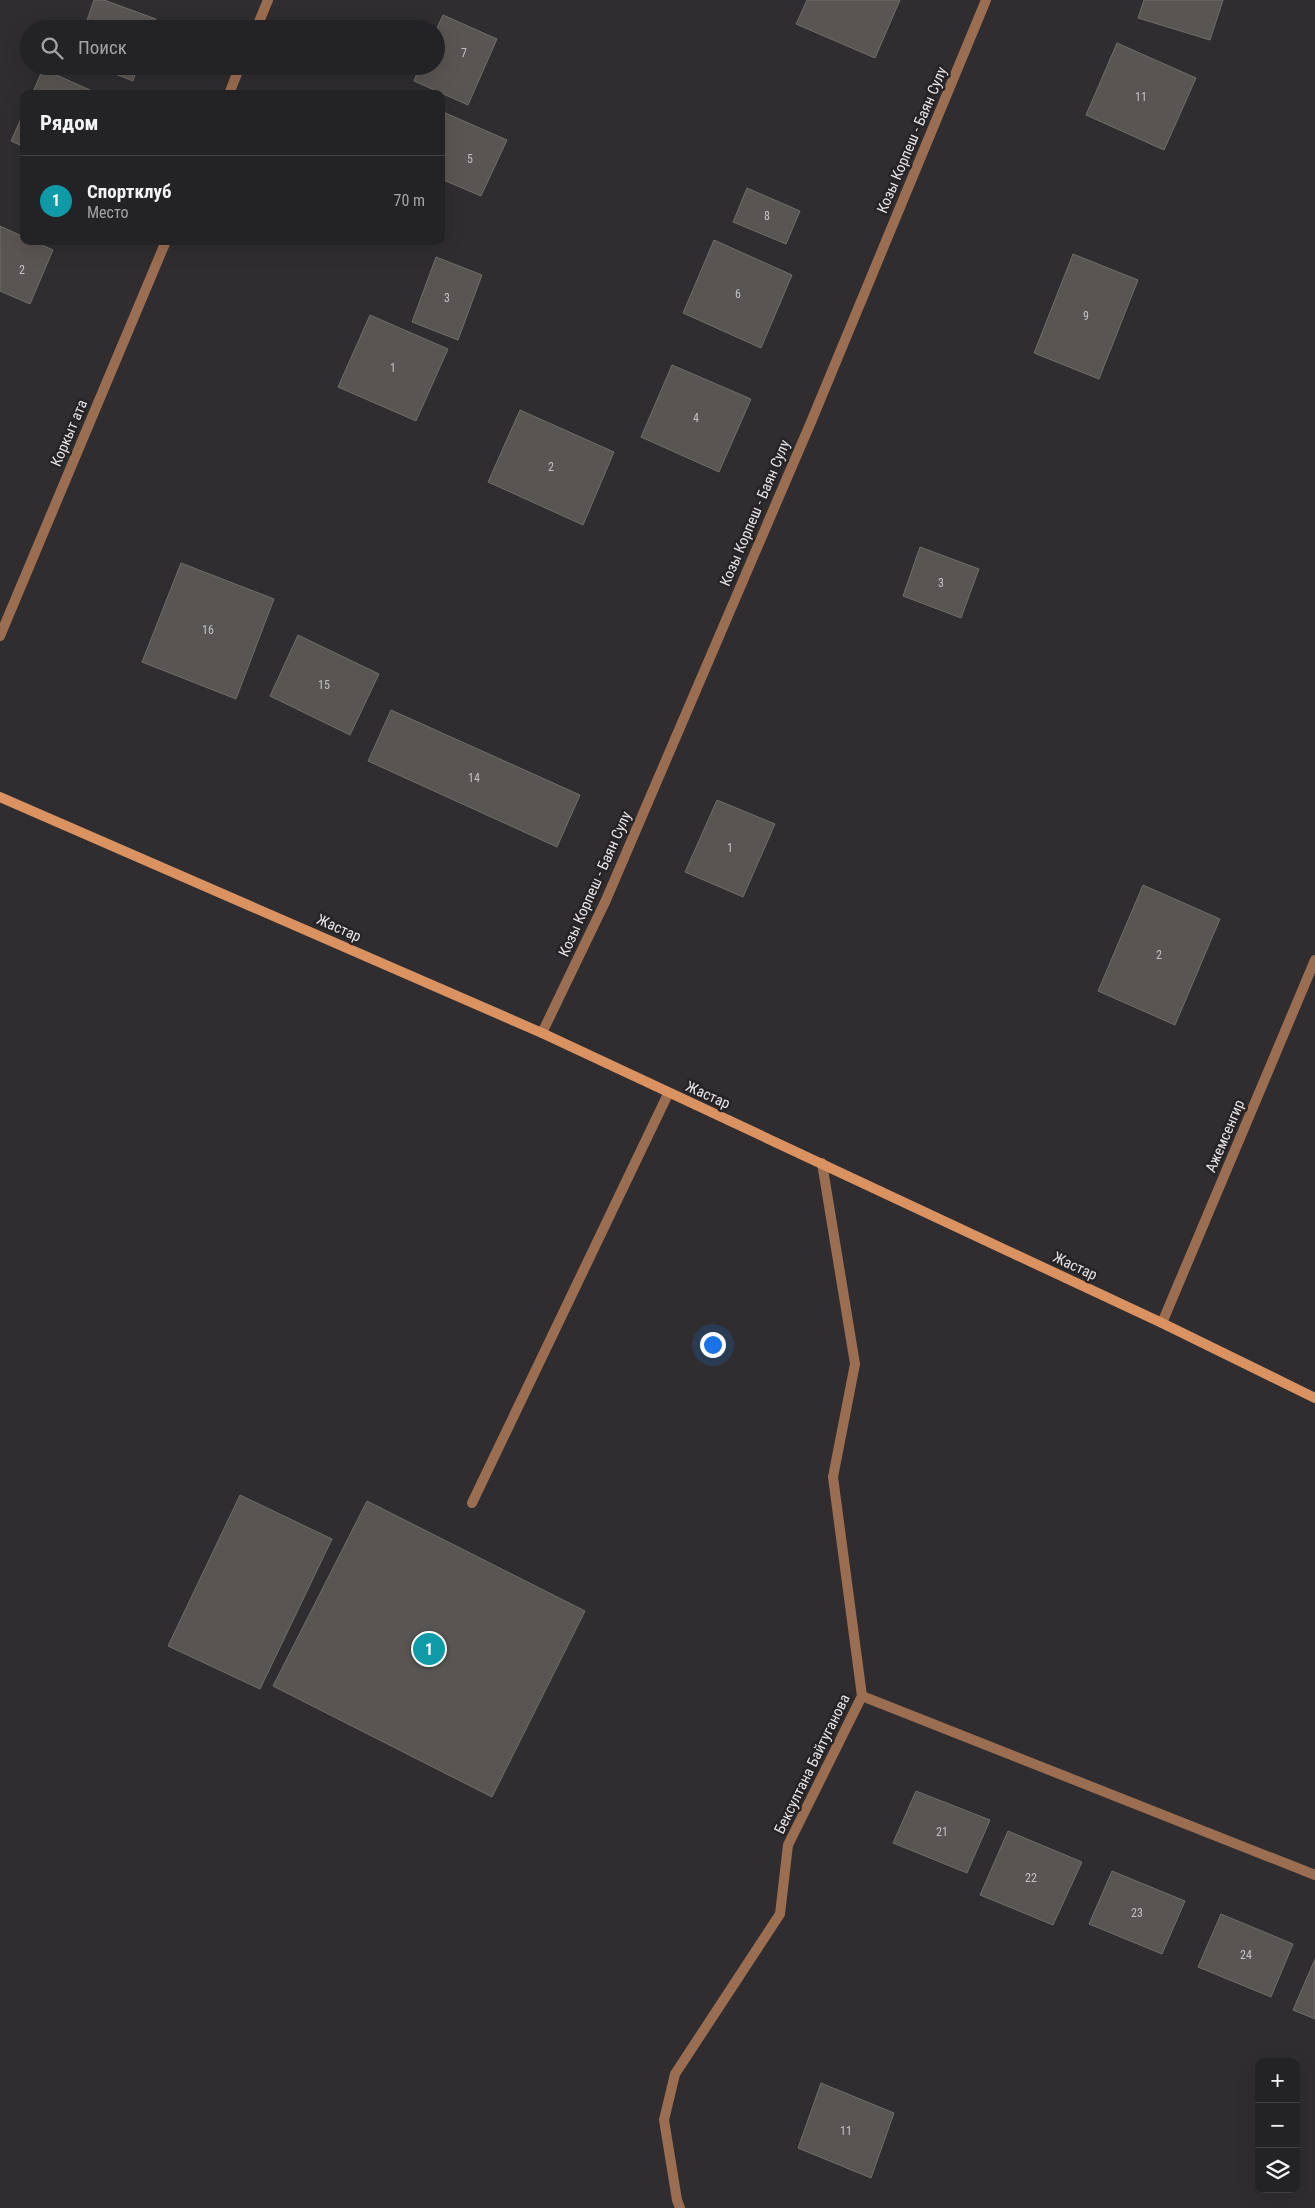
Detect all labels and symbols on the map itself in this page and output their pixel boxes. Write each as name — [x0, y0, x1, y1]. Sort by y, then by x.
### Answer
house number: 7 — [461, 46, 467, 60]
street label: Козы Корпеш - Баян Сулу — [873, 64, 951, 216]
house number: 11 — [1135, 90, 1147, 104]
house number: 5 — [467, 152, 473, 166]
house number: 8 — [764, 209, 770, 223]
house number: 2 — [19, 263, 25, 277]
house number: 6 — [735, 287, 741, 301]
house number: 3 — [444, 291, 450, 305]
house number: 9 — [1083, 309, 1089, 323]
house number: 1 — [390, 361, 396, 375]
street label: Коркыт ата — [47, 397, 91, 469]
house number: 4 — [693, 411, 699, 425]
street label: Козы Корпеш - Баян Сулу — [716, 437, 794, 589]
house number: 2 — [548, 460, 554, 474]
house number: 3 — [938, 576, 944, 590]
house number: 16 — [202, 623, 214, 637]
house number: 15 — [318, 678, 330, 692]
house number: 14 — [468, 771, 480, 785]
street label: Козы Корпеш - Баян Сулу — [555, 809, 635, 959]
house number: 1 — [727, 841, 733, 855]
street label: Жастар — [314, 910, 364, 946]
house number: 2 — [1156, 948, 1162, 962]
street label: Жастар — [683, 1077, 733, 1113]
street label: Ажемсенгир — [1202, 1097, 1248, 1175]
street label: Жастар — [1050, 1248, 1100, 1284]
your location — [700, 1332, 726, 1358]
pin: 1 — [413, 1630, 445, 1668]
street label: Бексултана Байтуганова — [770, 1691, 854, 1837]
house number: 21 — [936, 1825, 948, 1839]
house number: 22 — [1025, 1871, 1037, 1885]
house number: 23 — [1131, 1906, 1143, 1920]
house number: 24 — [1240, 1948, 1252, 1962]
house number: 11 — [840, 2124, 852, 2138]

